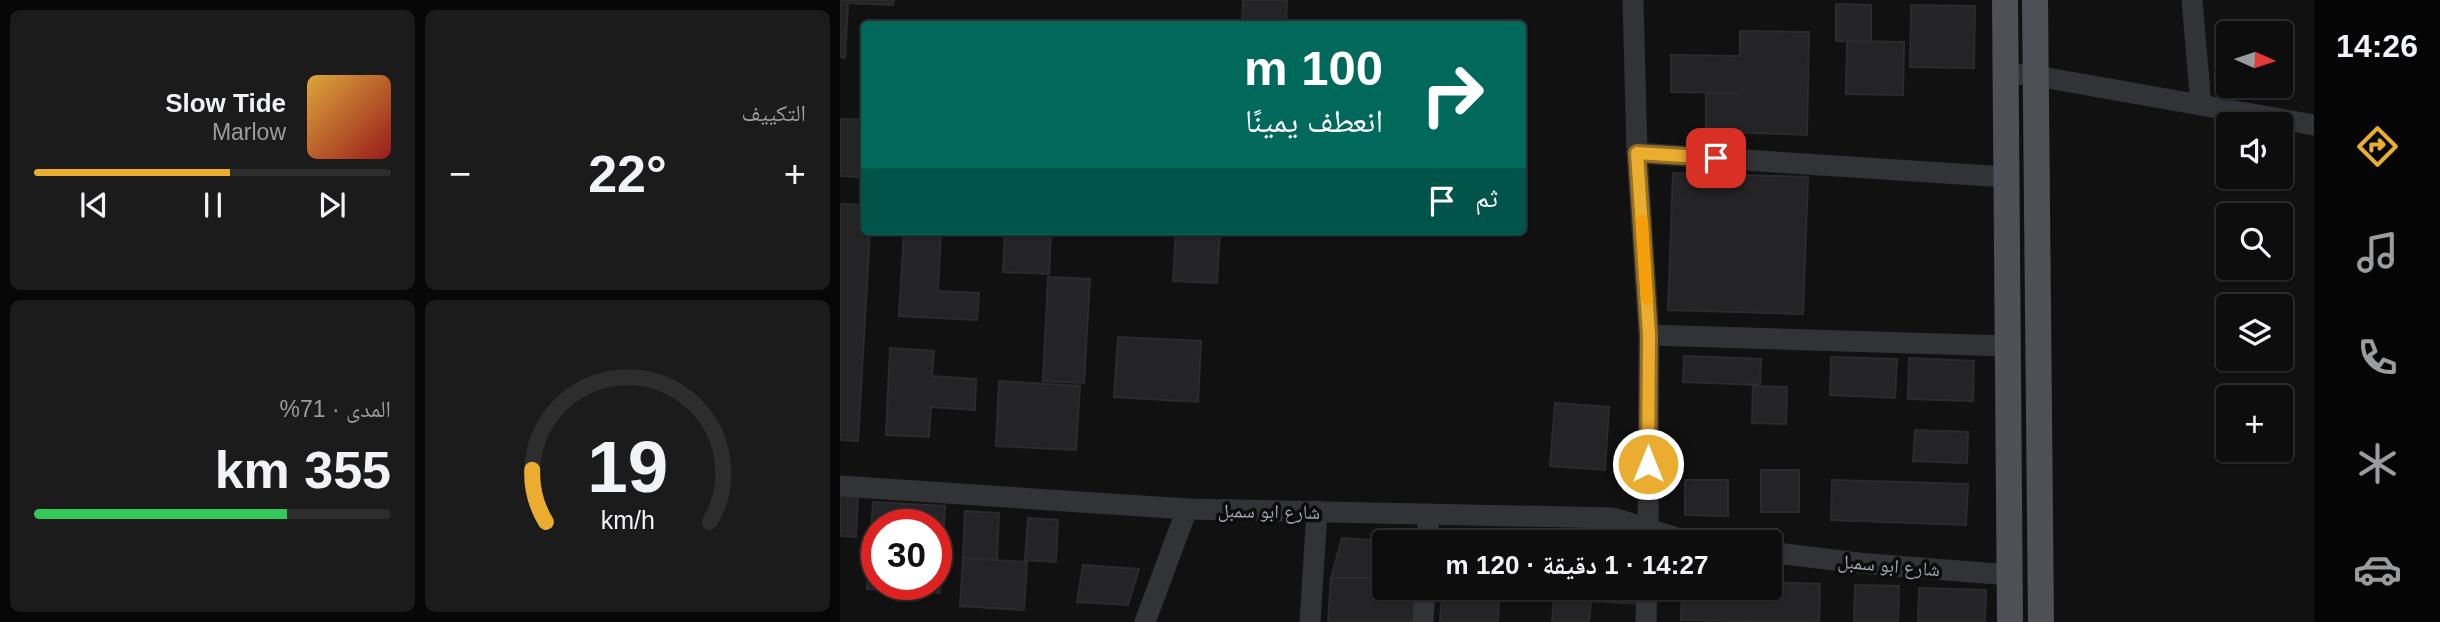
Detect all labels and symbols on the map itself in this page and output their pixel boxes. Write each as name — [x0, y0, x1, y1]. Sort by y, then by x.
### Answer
north arrow — [2216, 21, 2292, 98]
pin — [1686, 128, 1746, 188]
position arrow — [1611, 427, 1685, 501]
street label: شارع ابو سمبل — [1218, 500, 1320, 524]
speed limit sign: 30 — [861, 509, 952, 600]
street label: شارع ابو سمبل — [1837, 551, 1941, 581]

